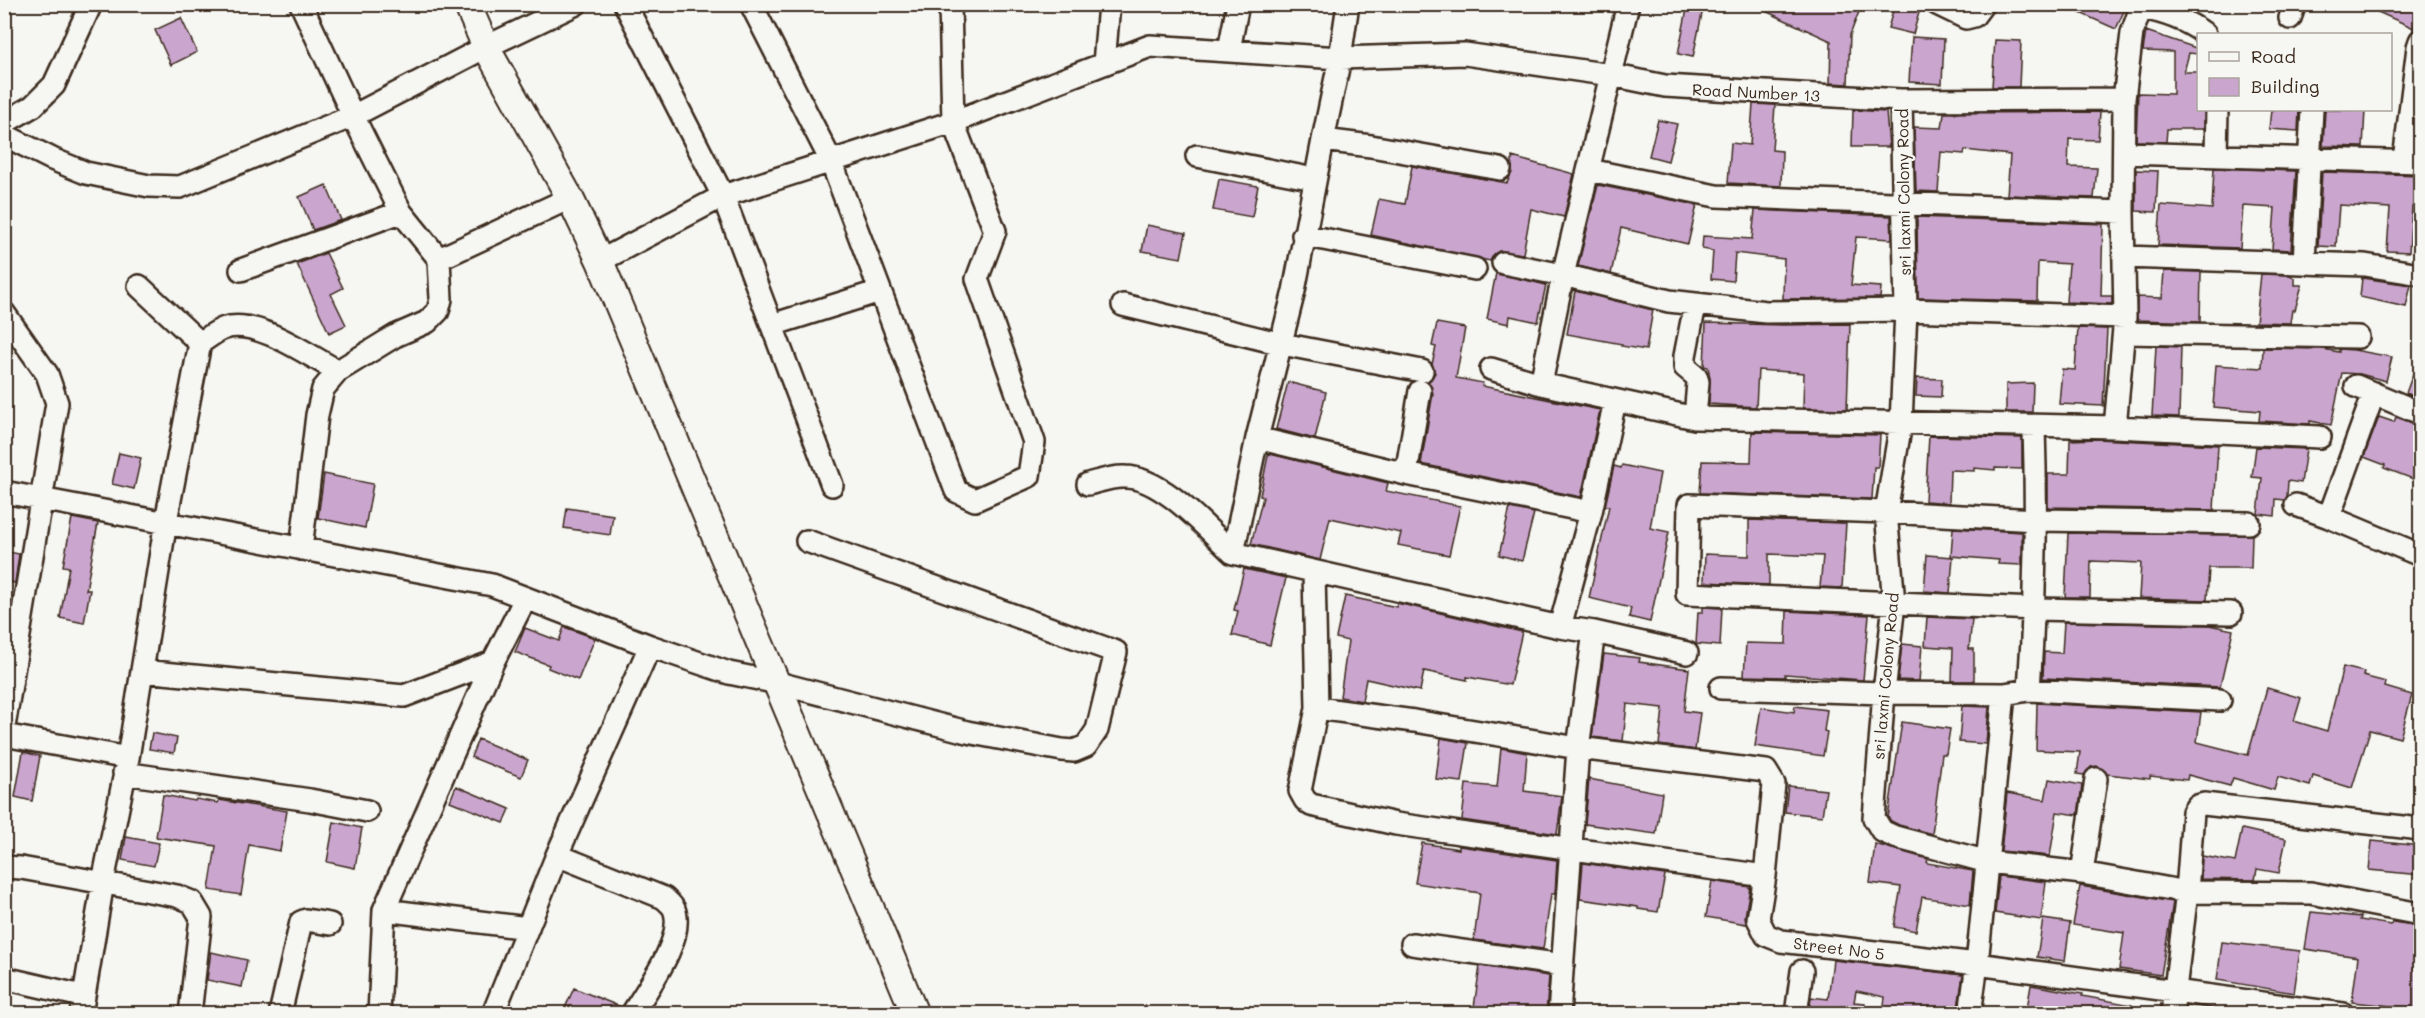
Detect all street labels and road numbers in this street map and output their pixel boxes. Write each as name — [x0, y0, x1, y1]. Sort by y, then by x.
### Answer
street label: Road Number 13 — [1691, 78, 1821, 106]
street label: sri laxmi Colony Road — [1891, 108, 1915, 276]
street label: sri laxmi Colony Road — [1867, 592, 1903, 760]
street label: Street No 5 — [1792, 932, 1886, 964]

